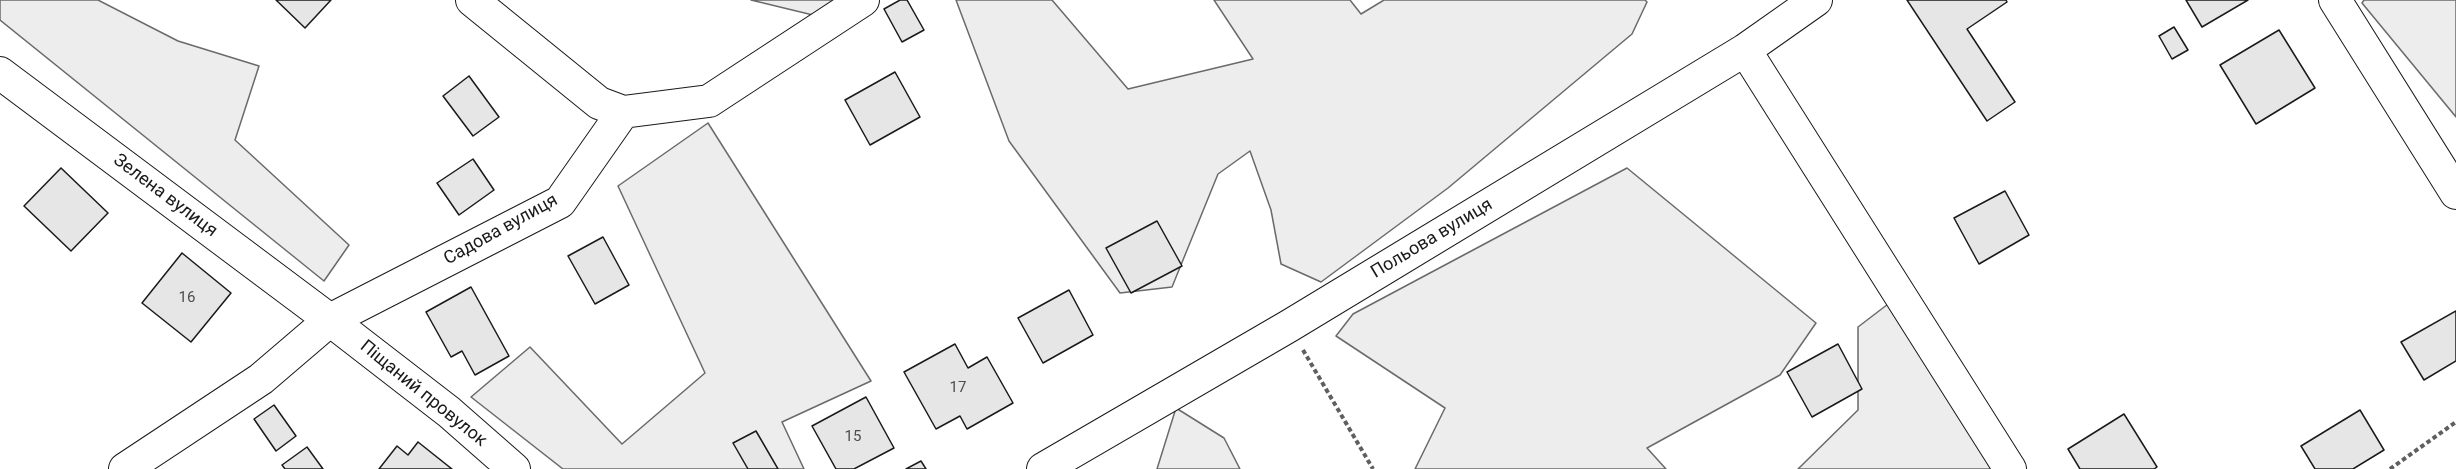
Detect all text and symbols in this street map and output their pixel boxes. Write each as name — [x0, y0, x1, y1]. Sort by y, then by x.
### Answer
street label: Зелена вулиця — [109, 150, 221, 242]
street label: Садова вулиця — [440, 190, 562, 270]
street label: Польова вулиця — [1367, 194, 1497, 284]
house number: 16 — [179, 289, 195, 307]
street label: Піщаний провулок — [355, 336, 491, 452]
house number: 17 — [950, 379, 966, 397]
house number: 15 — [845, 428, 861, 446]

